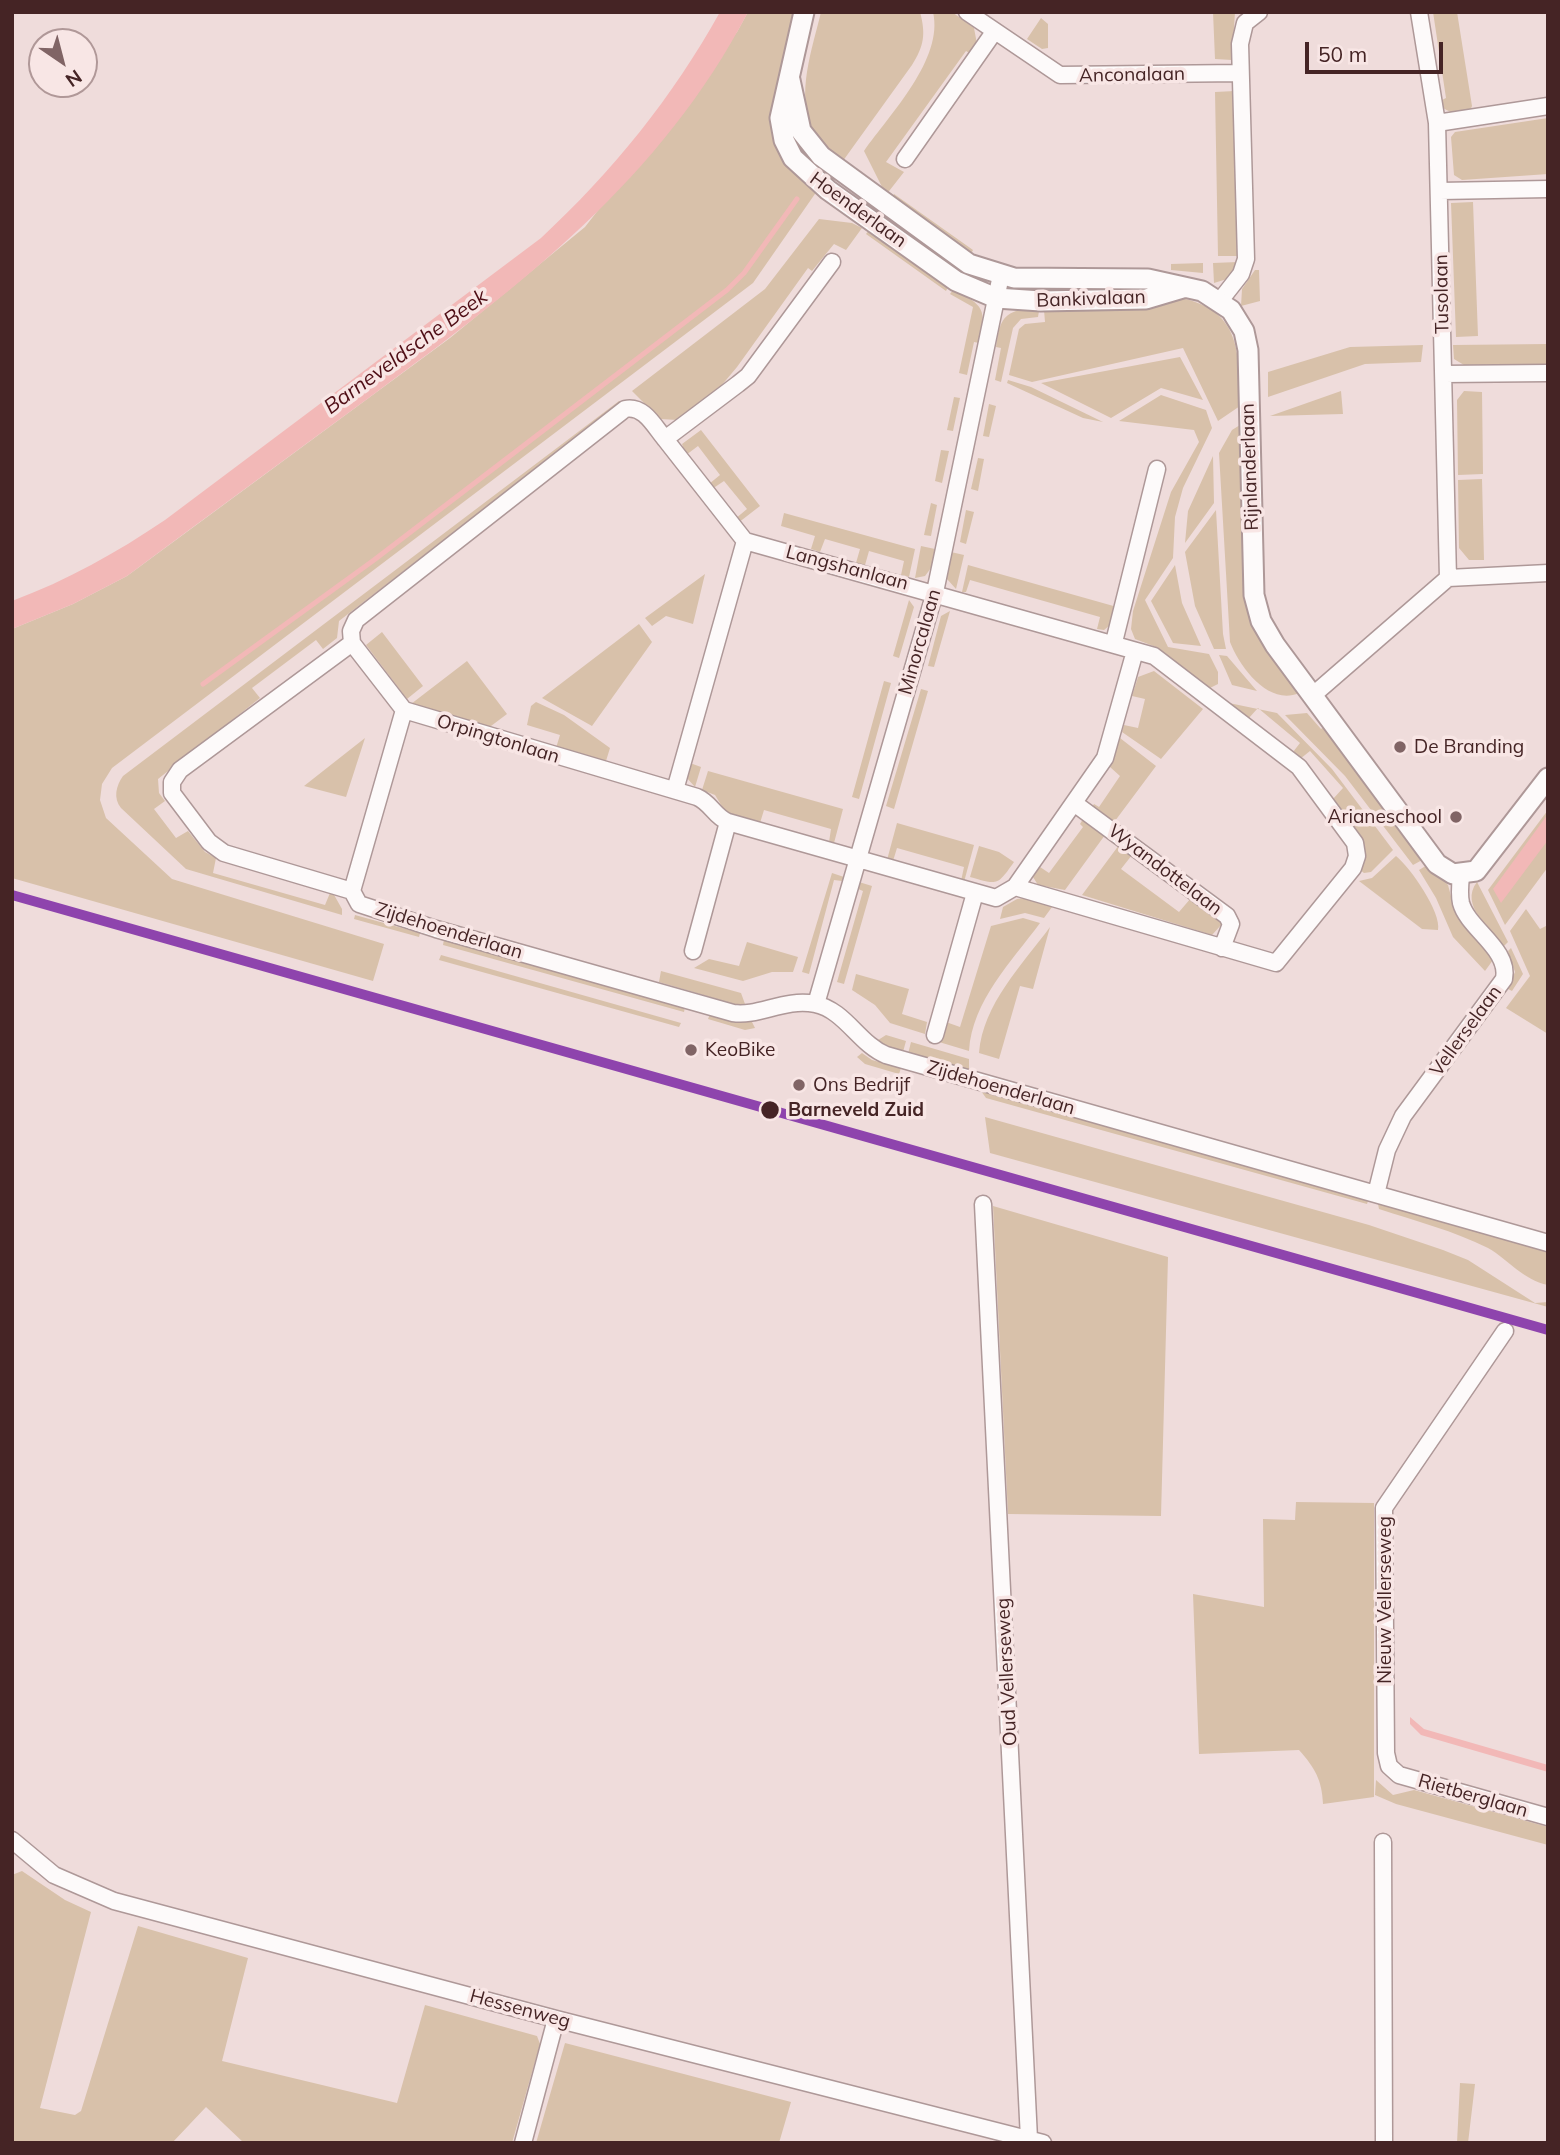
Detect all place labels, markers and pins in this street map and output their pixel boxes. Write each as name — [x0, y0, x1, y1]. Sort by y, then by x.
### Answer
place label: De Branding — [1414, 736, 1524, 758]
marker: De Branding — [1392, 739, 1408, 755]
place label: Arianeschool — [1328, 806, 1442, 828]
marker: Arianeschool — [1448, 809, 1464, 825]
place label: KeoBike — [705, 1039, 775, 1061]
marker: KeoBike — [683, 1042, 699, 1058]
place label: Ons Bedrijf — [813, 1074, 910, 1096]
marker: Ons Bedrijf — [791, 1077, 807, 1093]
marker: Barneveld Zuid — [759, 1099, 781, 1121]
place label: Barneveld Zuid — [788, 1099, 924, 1121]

